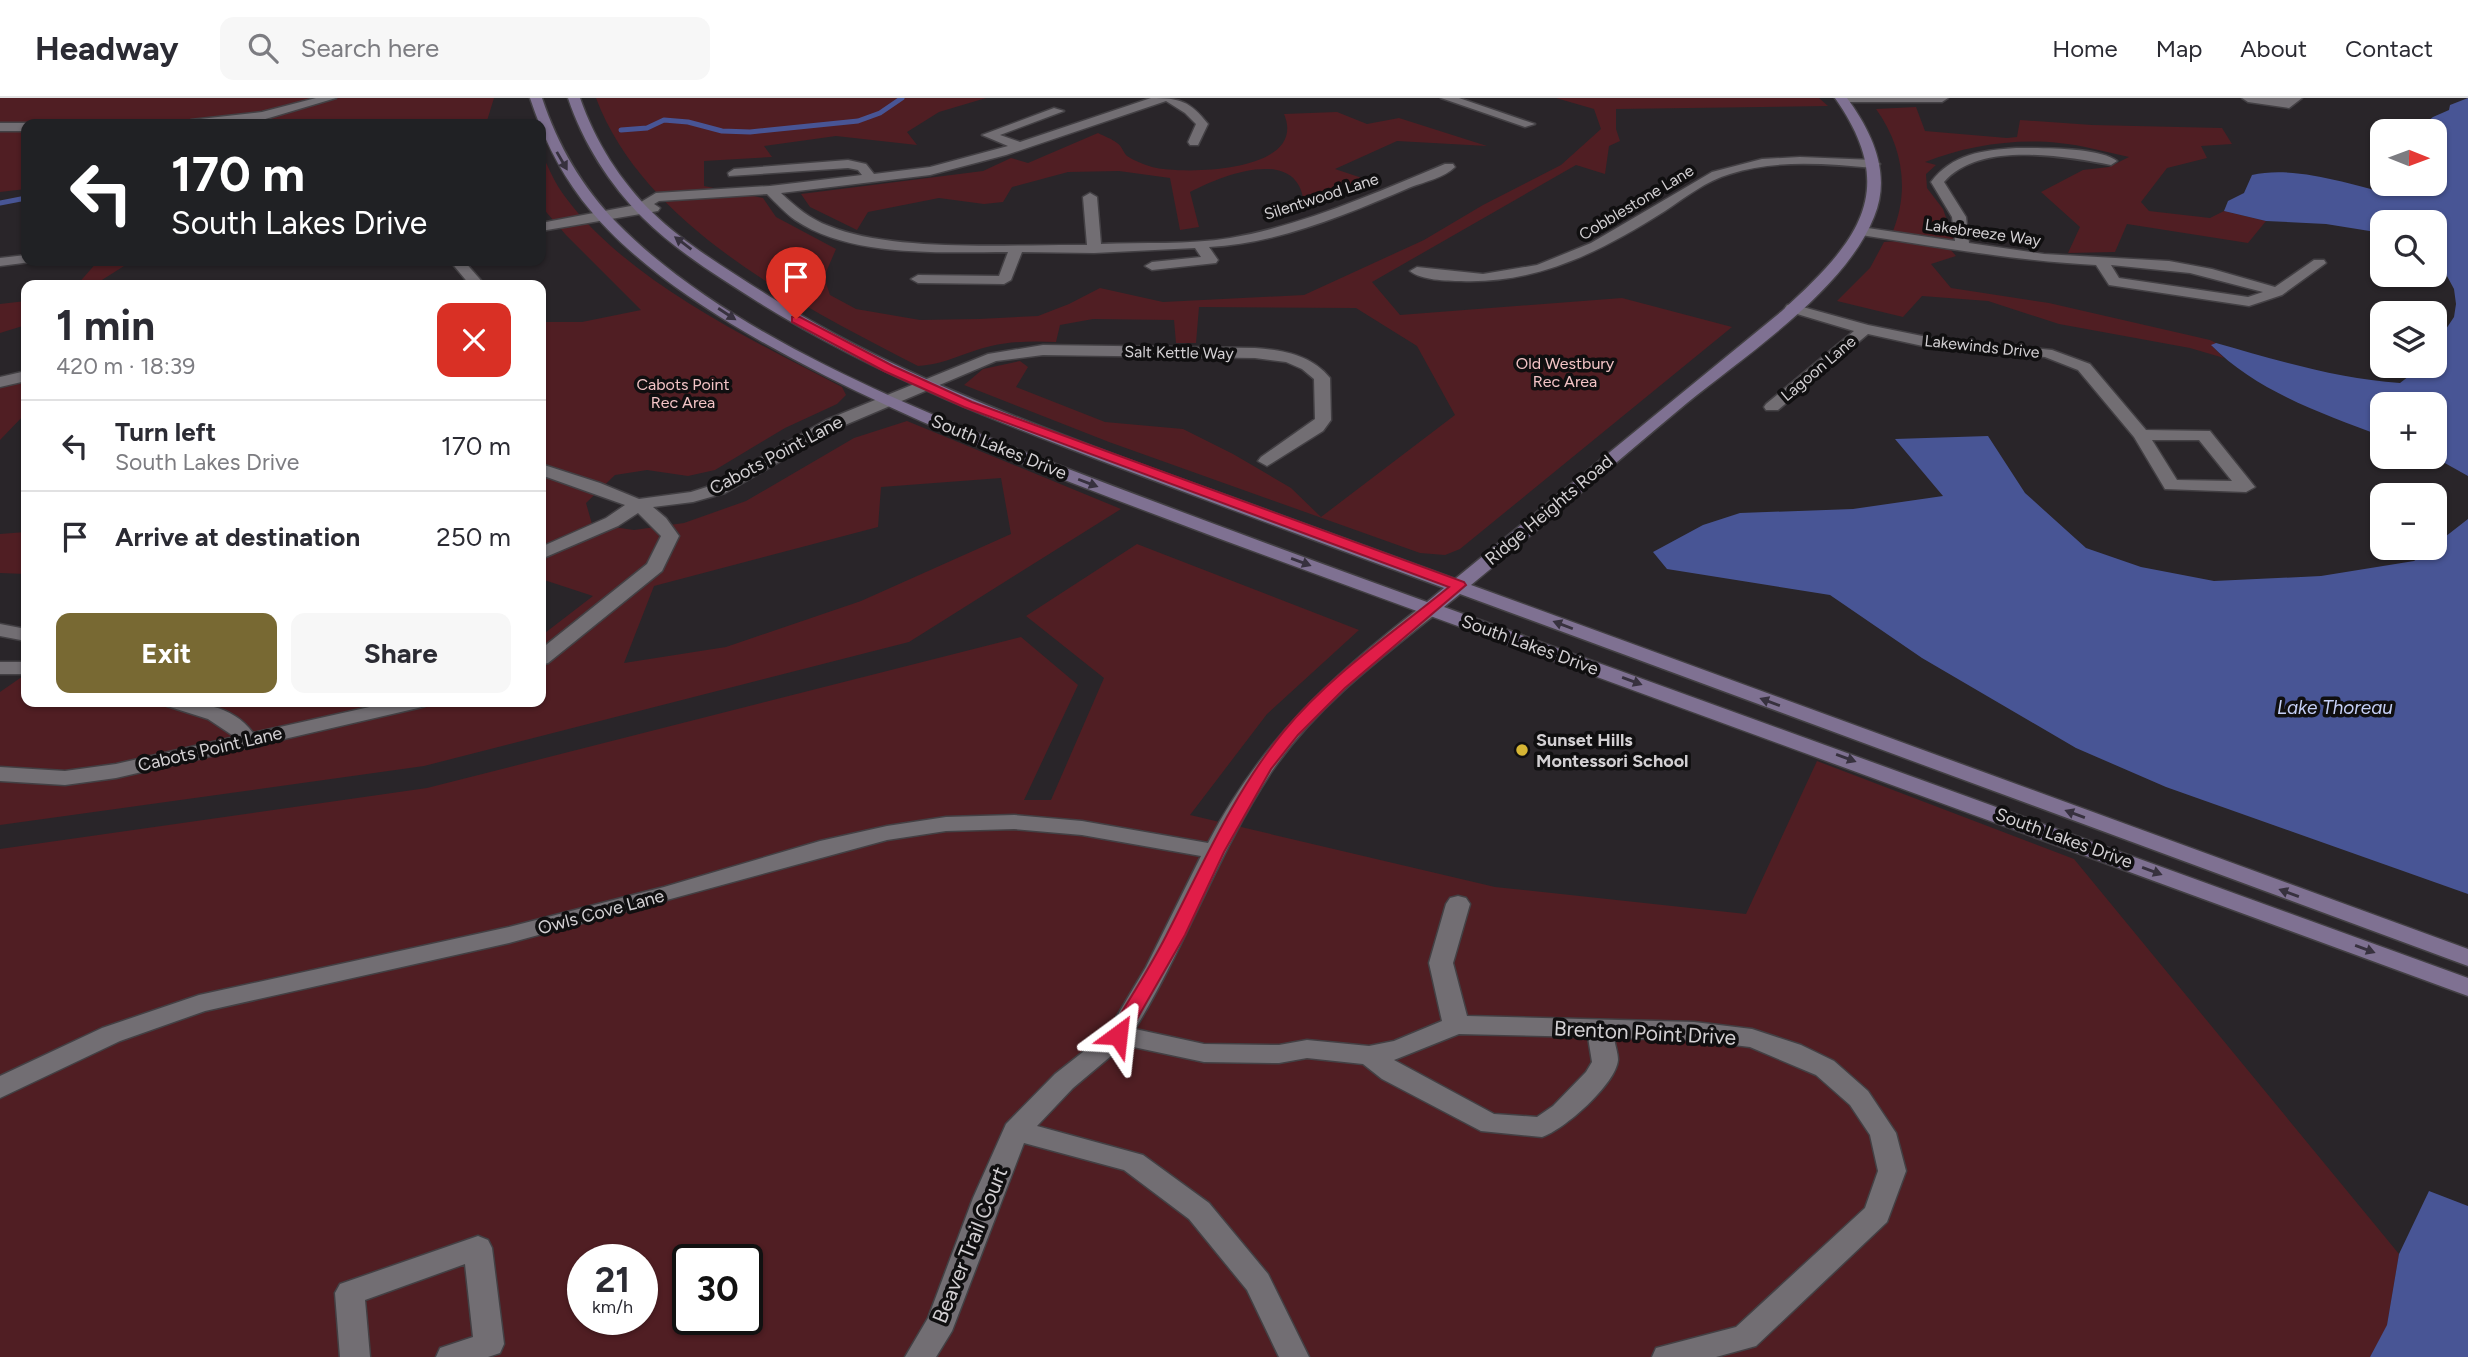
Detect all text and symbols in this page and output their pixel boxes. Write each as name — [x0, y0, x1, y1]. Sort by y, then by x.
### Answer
search box — [220, 17, 710, 80]
text: Headway — [35, 29, 178, 68]
icon: search — [244, 29, 282, 67]
text: Search here — [300, 32, 439, 64]
text: Home — [2052, 34, 2118, 63]
text: Map — [2156, 34, 2202, 63]
text: About — [2240, 34, 2307, 63]
text: Contact — [2345, 34, 2433, 63]
north arrow — [2370, 119, 2446, 196]
map controls — [2370, 119, 2447, 560]
text: 170 m — [171, 144, 305, 203]
icon: left — [56, 147, 147, 238]
one-way arrow — [555, 151, 568, 170]
street label: Cobblestone Lane — [1576, 161, 1697, 244]
street label: Silentwood Lane — [1262, 169, 1381, 224]
text: South Lakes Drive — [171, 204, 427, 242]
button: search — [2370, 210, 2447, 287]
street label: Lakebreeze Way — [1924, 215, 2043, 250]
one-way arrow — [674, 235, 692, 250]
pin — [766, 247, 826, 319]
icon: arrive — [777, 258, 815, 296]
text: 1 min — [56, 300, 155, 351]
button: layers — [2370, 301, 2447, 378]
button: close — [437, 303, 511, 377]
one-way arrow — [717, 308, 736, 321]
street label: Lakewinds Drive — [1923, 331, 2041, 362]
street label: Lagoon Lane — [1777, 332, 1860, 405]
street label: Salt Kettle Way — [1124, 342, 1234, 363]
text: 420 m · 18:39 — [56, 352, 195, 380]
park label: Old Westbury Rec Area — [1516, 354, 1615, 391]
park label: Cabots Point Rec Area — [637, 375, 729, 412]
button: + — [2370, 392, 2447, 469]
street label: South Lakes Drive — [928, 410, 1070, 484]
street label: Cabots Point Lane — [706, 411, 846, 499]
text: Turn left — [115, 416, 216, 448]
icon: left — [56, 427, 94, 465]
text: 170 m — [441, 430, 511, 462]
text: South Lakes Drive — [115, 448, 299, 476]
street label: Ridge Heights Road — [1481, 450, 1617, 570]
one-way arrow — [1077, 477, 1098, 488]
button: − — [2370, 483, 2447, 560]
icon: arrive — [56, 518, 94, 556]
text: Arrive at destination — [115, 521, 360, 553]
text: 250 m — [436, 521, 511, 553]
one-way arrow — [1291, 556, 1312, 567]
street label: South Lakes Drive — [1458, 610, 1602, 680]
button: Exit — [56, 613, 277, 693]
button: Share — [291, 613, 511, 693]
one-way arrow — [1552, 620, 1573, 631]
one-way arrow — [1622, 676, 1643, 687]
water label: Lake Thoreau — [2277, 696, 2393, 719]
one-way arrow — [1759, 697, 1780, 708]
street label: Cabots Point Lane — [136, 722, 284, 776]
place label: Sunset Hills Montessori School — [1536, 729, 1689, 772]
marker: Sunset Hills Montessori School — [1514, 742, 1530, 758]
one-way arrow — [1836, 753, 1857, 764]
street label: South Lakes Drive — [1992, 803, 2136, 873]
one-way arrow — [2065, 809, 2086, 820]
one-way arrow — [2141, 865, 2162, 876]
street label: Owls Cove Lane — [535, 885, 667, 939]
one-way arrow — [2278, 887, 2299, 898]
one-way arrow — [2355, 944, 2376, 955]
position arrow — [1081, 998, 1155, 1072]
street label: Brenton Point Drive — [1553, 1015, 1737, 1050]
street label: Beaver Trail Court — [927, 1163, 1012, 1327]
speed limit sign: 30 — [672, 1244, 763, 1335]
text: 21 — [595, 1259, 630, 1301]
text: km/h — [592, 1296, 633, 1318]

